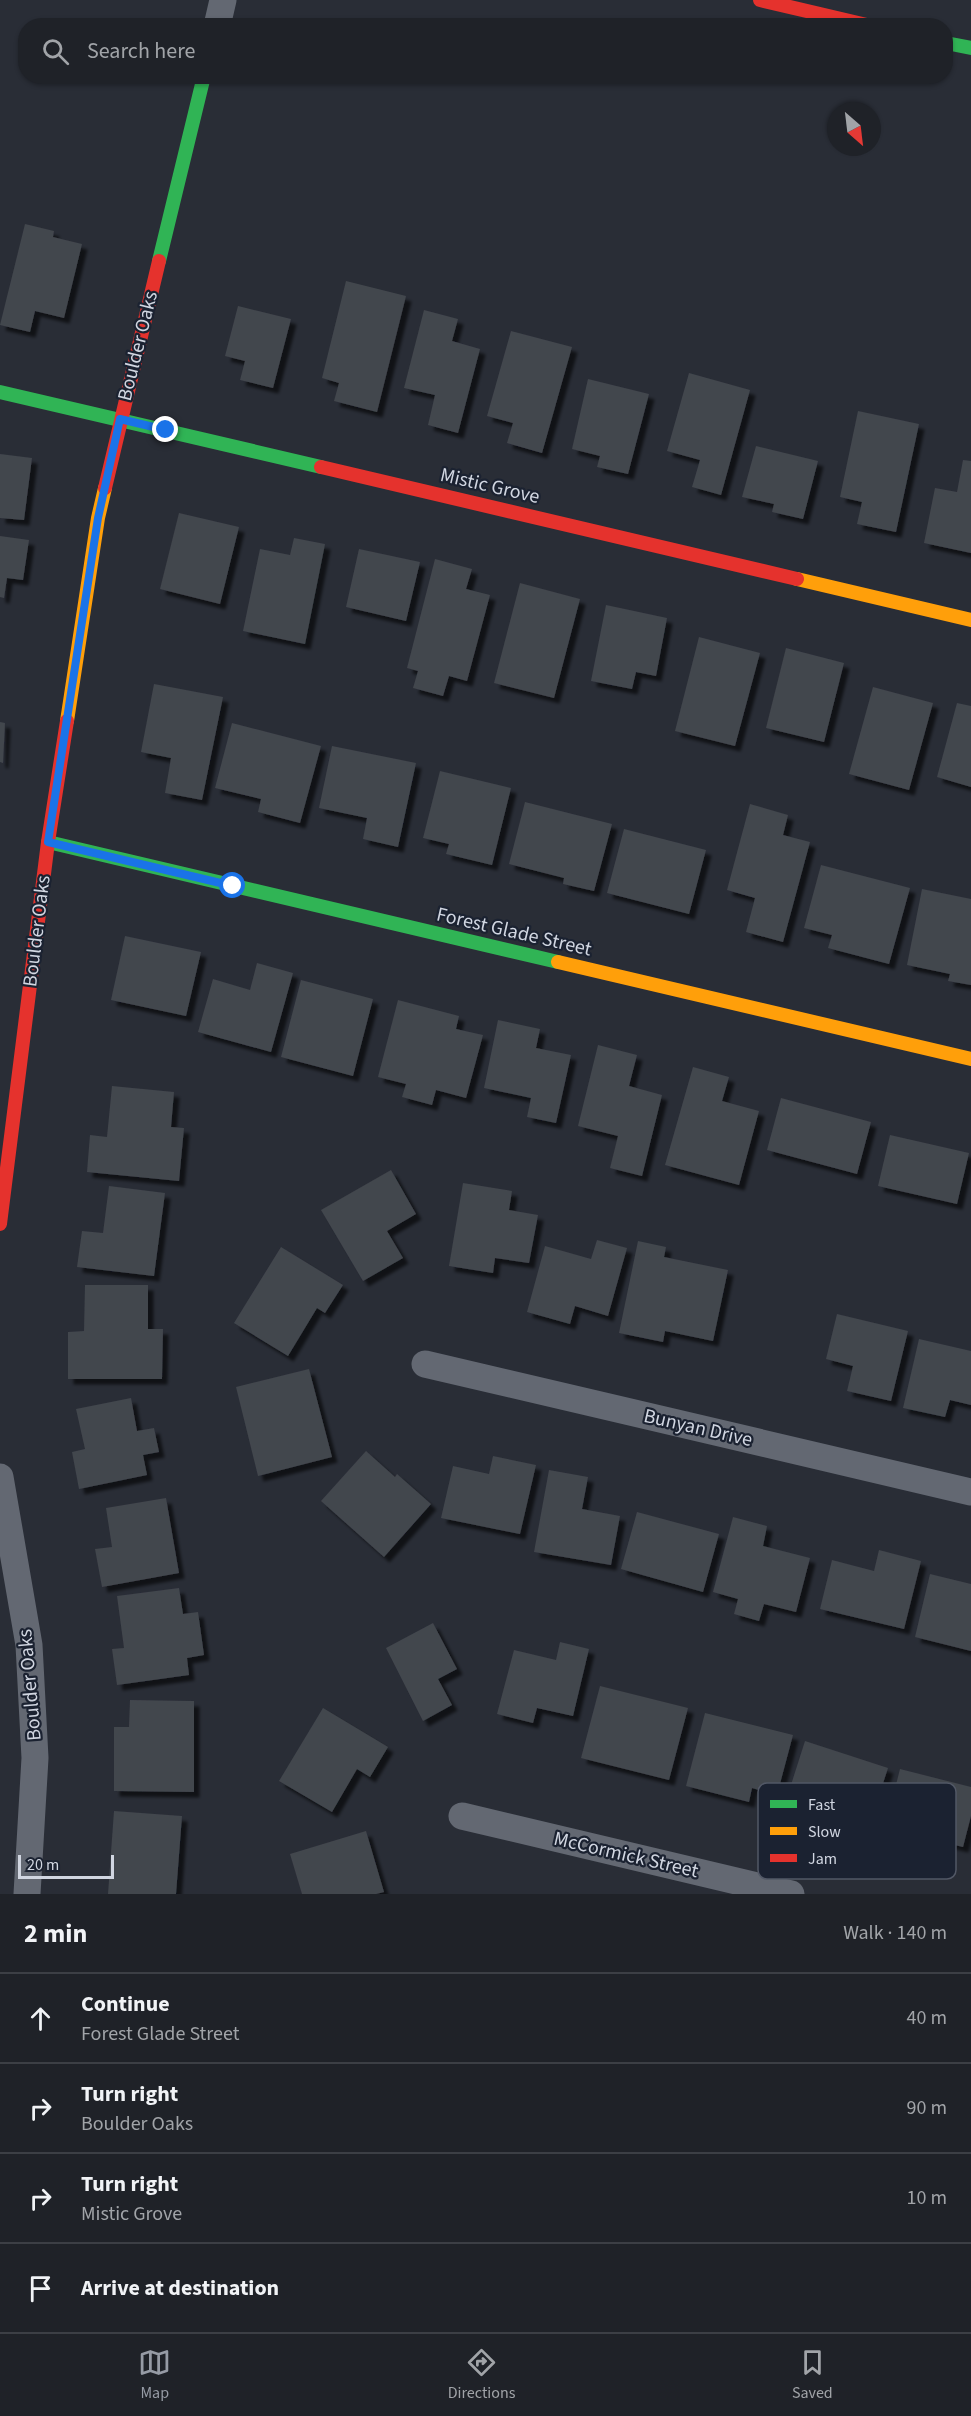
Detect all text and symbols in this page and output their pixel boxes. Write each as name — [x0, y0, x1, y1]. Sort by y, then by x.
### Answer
search box — [18, 18, 953, 84]
icon: search — [39, 35, 72, 68]
text: Search here — [87, 35, 195, 67]
north arrow — [827, 102, 881, 156]
street label: Boulder Oaks — [111, 288, 165, 404]
route end — [152, 416, 178, 442]
street label: Mistic Grove — [438, 461, 543, 511]
route start — [219, 872, 245, 898]
street label: Boulder Oaks — [16, 874, 58, 988]
street label: Forest Glade Street — [434, 901, 595, 964]
street label: Bunyan Drive — [641, 1402, 755, 1454]
street label: Boulder Oaks — [11, 1628, 49, 1742]
legend — [758, 1783, 956, 1879]
text: Fast — [808, 1794, 836, 1816]
text: Slow — [808, 1821, 841, 1843]
street label: McCormick Street — [551, 1825, 701, 1885]
text: Jam — [808, 1848, 837, 1870]
scale bar — [18, 1852, 114, 1880]
text: 20 m — [27, 1854, 59, 1876]
text: 2 min — [24, 1915, 87, 1952]
text: Walk · 140 m — [843, 1919, 947, 1947]
text: Continue — [81, 1988, 170, 2020]
icon: ahead — [24, 2002, 57, 2035]
text: 40 m — [907, 2004, 947, 2032]
text: Forest Glade Street — [81, 2020, 240, 2048]
text: Turn right — [81, 2078, 178, 2110]
icon: right — [24, 2092, 57, 2125]
text: 90 m — [907, 2094, 947, 2122]
text: Boulder Oaks — [81, 2110, 193, 2138]
text: Turn right — [81, 2168, 178, 2200]
icon: right — [24, 2182, 57, 2215]
text: 10 m — [907, 2184, 947, 2212]
text: Mistic Grove — [81, 2200, 182, 2228]
icon: arrive — [24, 2272, 57, 2305]
text: Arrive at destination — [81, 2272, 279, 2304]
tab: Map — [138, 2346, 171, 2404]
tab: Directions — [448, 2346, 515, 2404]
tab: Saved — [792, 2346, 833, 2404]

